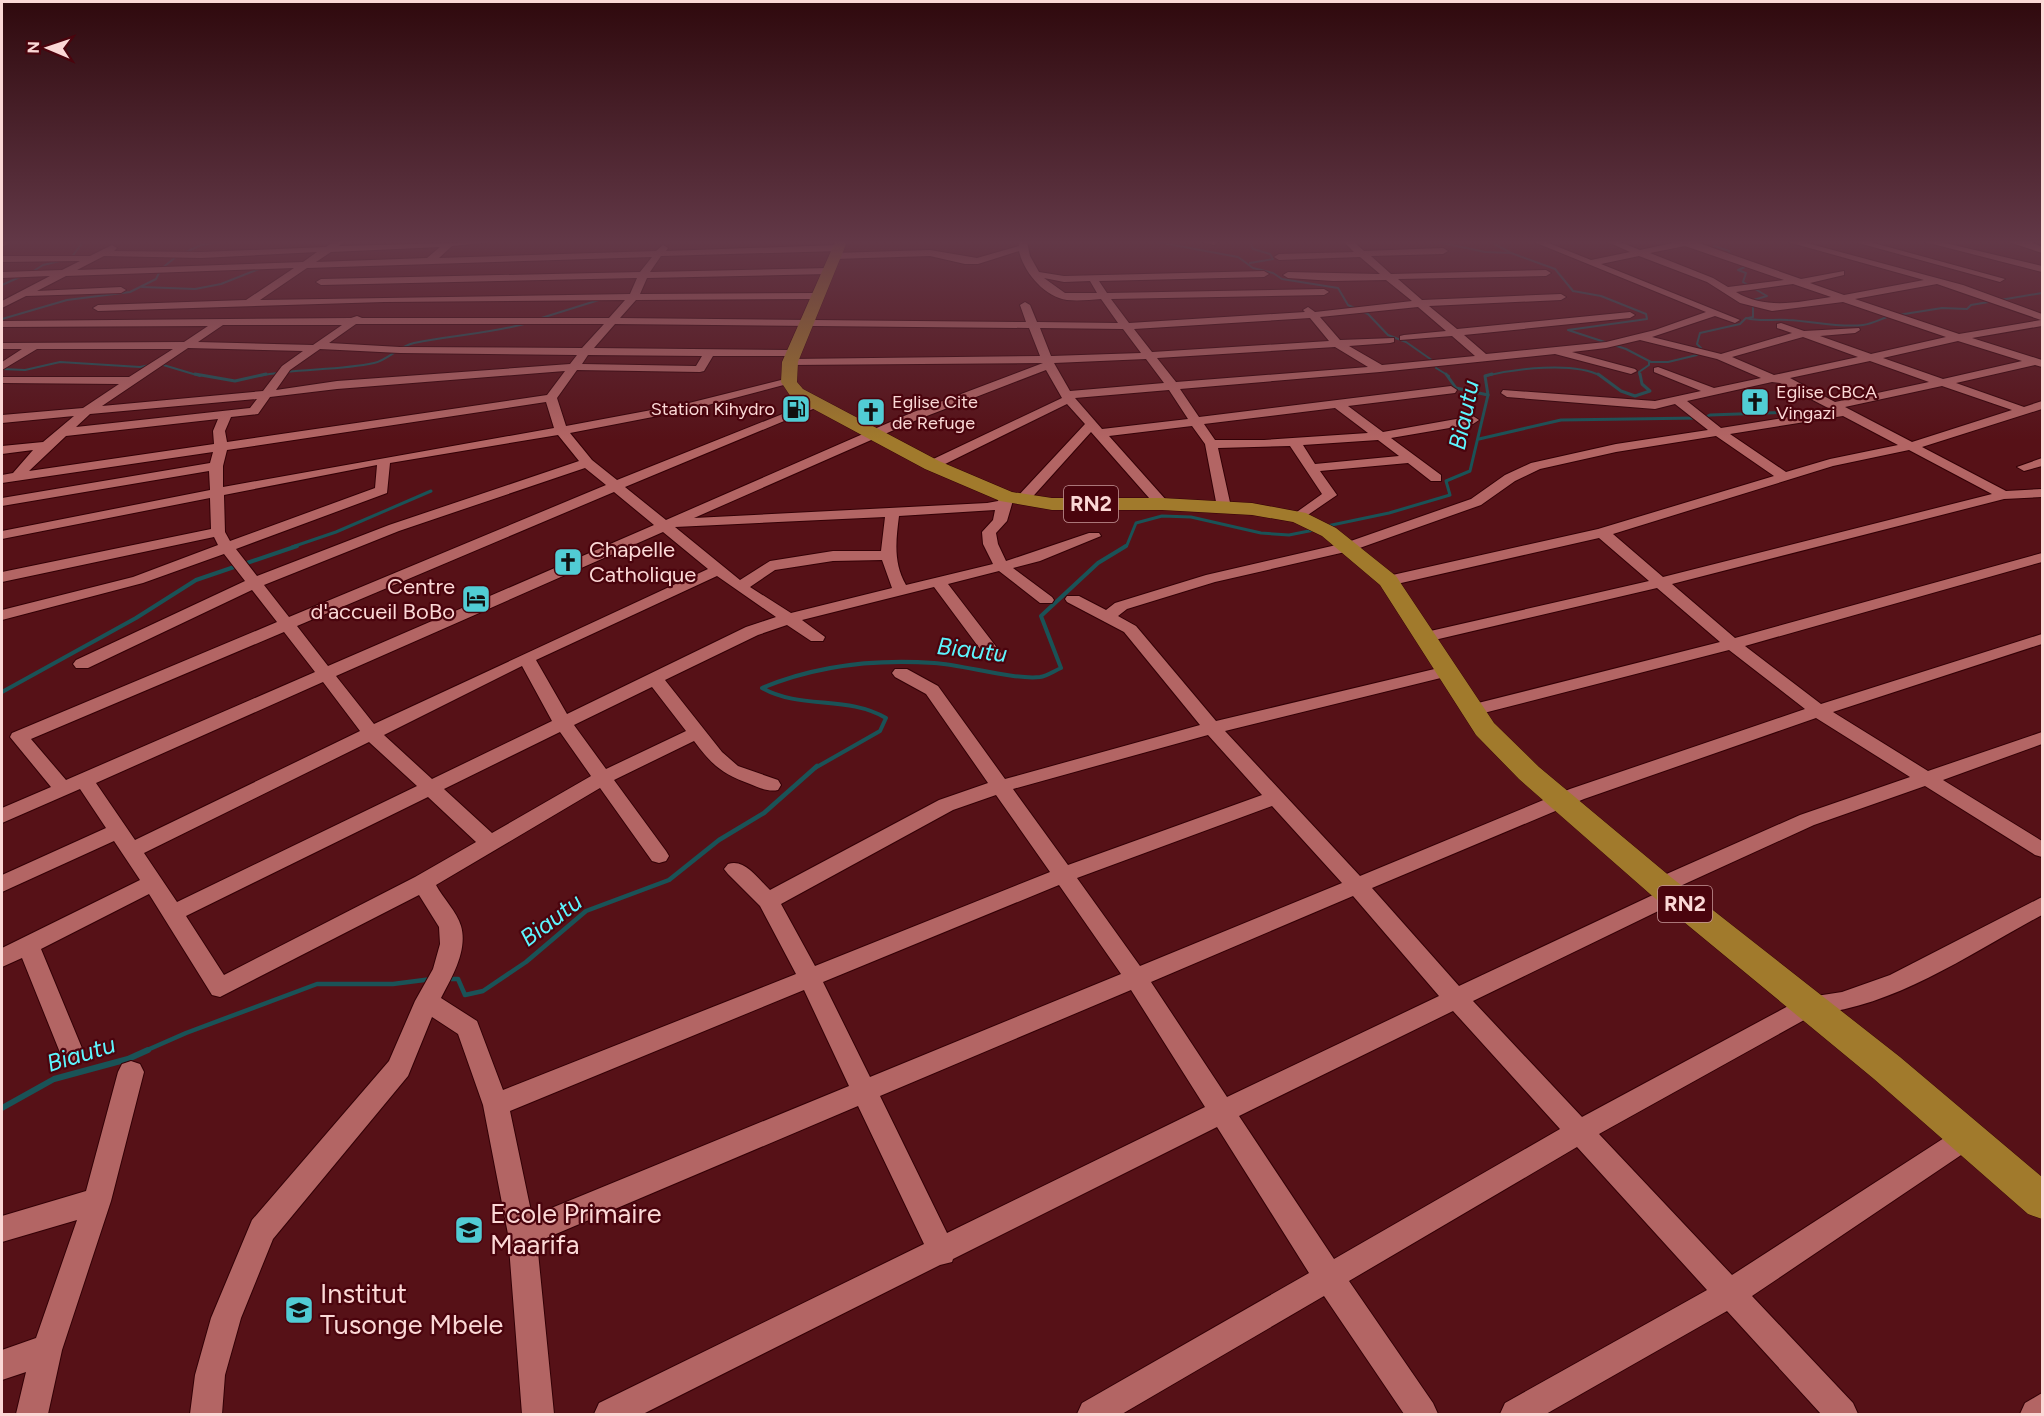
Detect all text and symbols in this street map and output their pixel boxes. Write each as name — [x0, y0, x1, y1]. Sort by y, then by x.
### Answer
north arrow — [18, 18, 78, 78]
text: N — [24, 41, 43, 54]
water label: Biautu — [1442, 377, 1485, 452]
place label: Eglise CBCA Vingazi — [1776, 381, 1877, 424]
church icon: Eglise CBCA Vingazi — [1739, 386, 1771, 418]
place label: Eglise Cite de Refuge — [892, 391, 978, 434]
fuel station icon: Station Kihydro — [780, 393, 812, 425]
church icon: Eglise Cite de Refuge — [855, 396, 887, 428]
place label: Station Kihydro — [651, 398, 775, 420]
road number: RN2 — [1064, 486, 1118, 522]
place label: Chapelle Catholique — [589, 536, 696, 588]
church icon: Chapelle Catholique — [552, 546, 584, 578]
place label: Centre d'accueil BoBo — [311, 573, 455, 625]
hotel icon: Centre d'accueil BoBo — [460, 583, 492, 615]
water label: Biautu — [935, 631, 1009, 668]
road number: RN2 — [1658, 886, 1712, 922]
water label: Biautu — [514, 887, 588, 952]
water label: Biautu — [43, 1029, 119, 1078]
place label: Ecole Primaire Maarifa — [490, 1197, 661, 1261]
school or university icon: Ecole Primaire Maarifa — [453, 1214, 485, 1246]
place label: Institut Tusonge Mbele — [320, 1277, 503, 1341]
school or university icon: Institut Tusonge Mbele — [283, 1294, 315, 1326]

